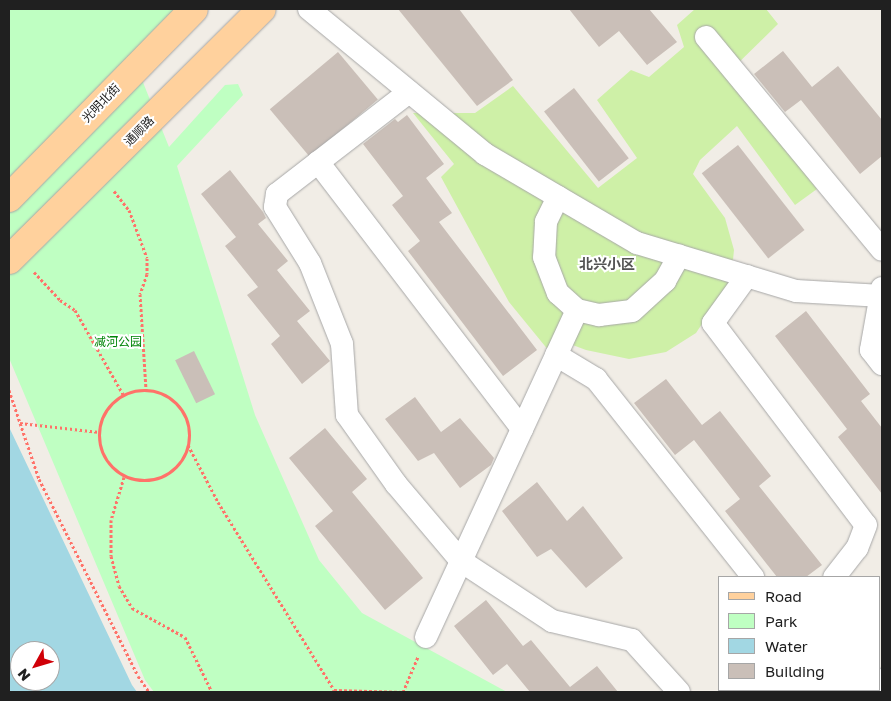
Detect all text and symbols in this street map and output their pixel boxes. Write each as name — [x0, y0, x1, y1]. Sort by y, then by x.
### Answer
street label: 光明北街 — [79, 81, 123, 125]
street label: 通顺路 — [121, 113, 157, 149]
district label: 北兴小区 — [579, 256, 635, 272]
park label: 减河公园 — [94, 335, 142, 349]
legend — [718, 576, 881, 691]
text: Road — [765, 587, 802, 605]
text: Park — [765, 612, 797, 630]
text: Water — [765, 637, 808, 655]
north arrow — [10, 641, 60, 691]
text: Building — [765, 662, 825, 680]
text: N — [14, 666, 34, 685]

